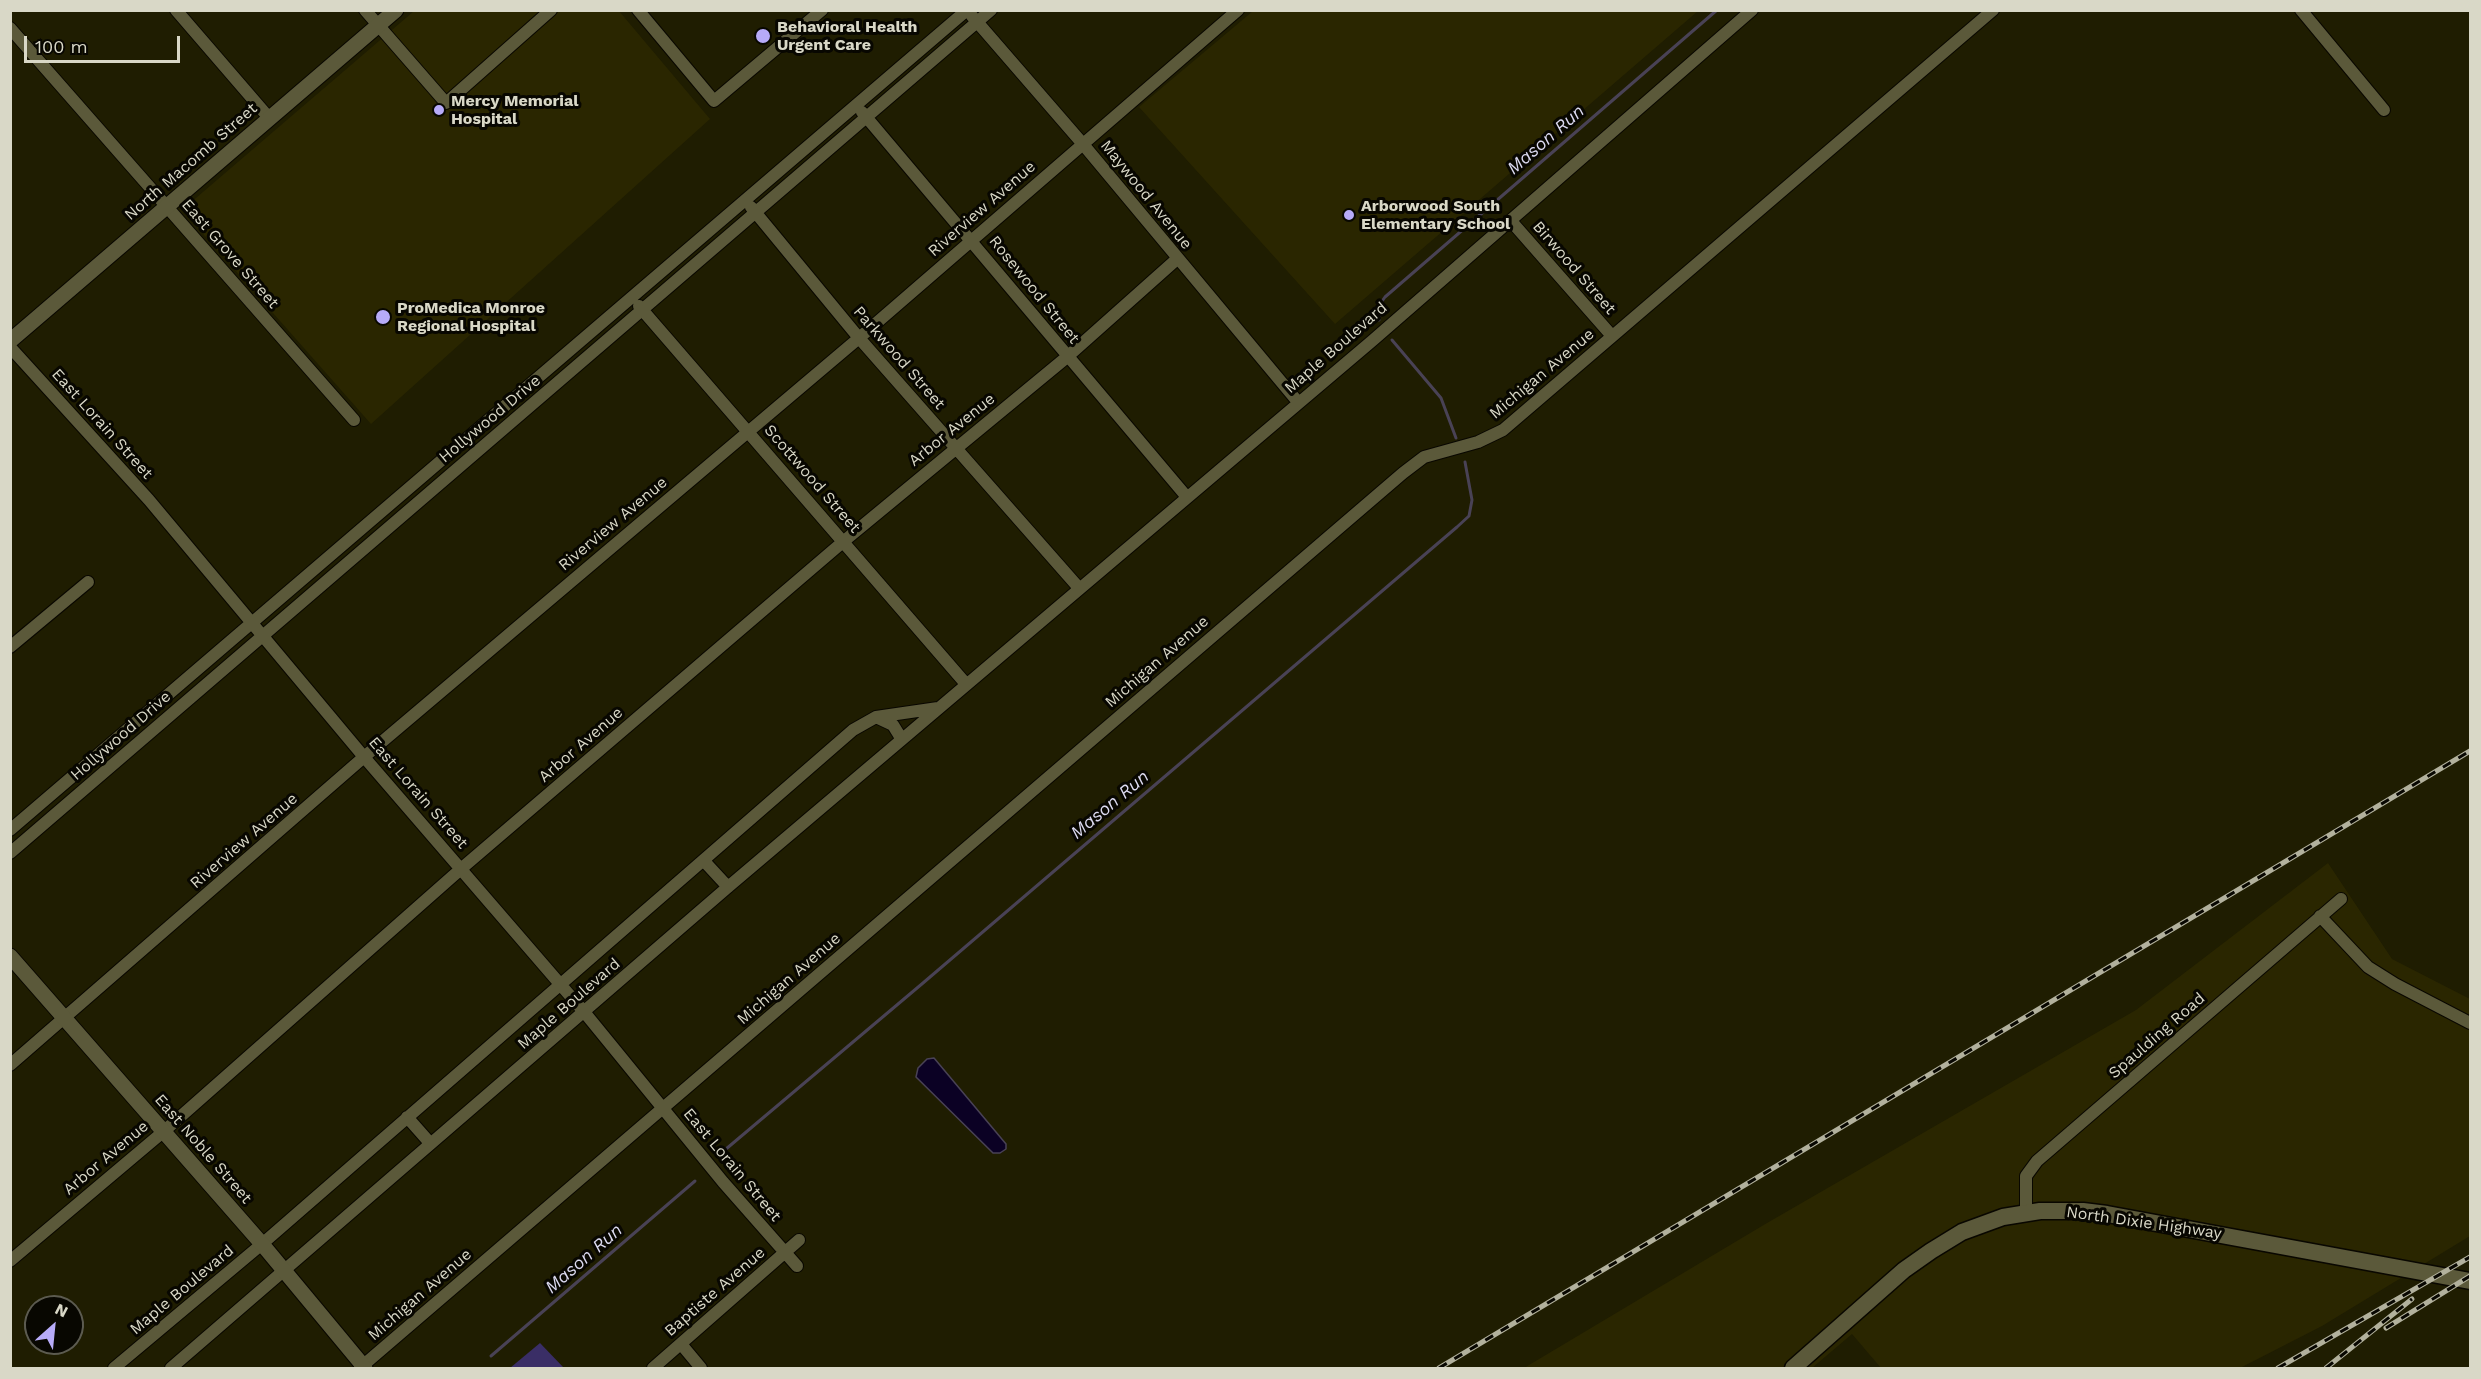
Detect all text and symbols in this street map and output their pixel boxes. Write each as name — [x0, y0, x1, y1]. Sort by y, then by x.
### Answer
place label: Behavioral Health Urgent Care — [777, 17, 918, 55]
scale bar — [27, 24, 183, 62]
marker: Behavioral Health Urgent Care — [754, 27, 772, 45]
text: 100 m — [35, 36, 88, 57]
place label: Mercy Memorial Hospital — [451, 91, 579, 129]
street label: North Macomb Street — [121, 99, 261, 225]
water label: Mason Run — [1503, 101, 1589, 179]
marker: Mercy Memorial Hospital — [432, 103, 446, 117]
street label: Maywood Avenue — [1096, 137, 1196, 253]
street label: Riverview Avenue — [924, 157, 1040, 261]
street label: East Grove Street — [177, 195, 283, 313]
place label: Arborwood South Elementary School — [1361, 196, 1510, 234]
marker: Arborwood South Elementary School — [1342, 208, 1356, 222]
street label: Birwood Street — [1528, 217, 1620, 319]
street label: Rosewood Street — [985, 232, 1083, 348]
place label: ProMedica Monroe Regional Hospital — [397, 298, 545, 336]
street label: Maple Boulevard — [1281, 298, 1391, 398]
street label: Parkwood Street — [849, 303, 949, 413]
marker: ProMedica Monroe Regional Hospital — [374, 308, 392, 326]
street label: Michigan Avenue — [1486, 325, 1598, 423]
street label: East Lorain Street — [47, 365, 157, 483]
street label: Hollywood Drive — [435, 371, 545, 467]
street label: Arbor Avenue — [905, 389, 999, 471]
street label: Scottwood Street — [760, 421, 864, 537]
street label: Riverview Avenue — [555, 473, 671, 575]
street label: Michigan Avenue — [1101, 612, 1213, 712]
street label: Hollywood Drive — [67, 687, 175, 785]
street label: Arbor Avenue — [535, 703, 627, 787]
street label: East Lorain Street — [364, 733, 472, 853]
water label: Mason Run — [1067, 766, 1153, 844]
street label: Riverview Avenue — [186, 789, 302, 893]
street label: Michigan Avenue — [733, 929, 845, 1029]
street label: Maple Boulevard — [514, 954, 624, 1054]
street label: Spaulding Road — [2105, 989, 2209, 1083]
street label: East Noble Street — [150, 1090, 256, 1208]
street label: East Lorain Street — [679, 1104, 785, 1226]
street label: Arbor Avenue — [59, 1117, 153, 1199]
street label: North Dixie Highway — [2065, 1203, 2223, 1243]
water label: Mason Run — [541, 1220, 627, 1298]
street label: Maple Boulevard — [126, 1241, 238, 1339]
street label: Baptiste Avenue — [661, 1243, 769, 1341]
street label: Michigan Avenue — [364, 1245, 476, 1345]
north arrow — [24, 1295, 84, 1355]
text: N — [52, 1299, 71, 1321]

